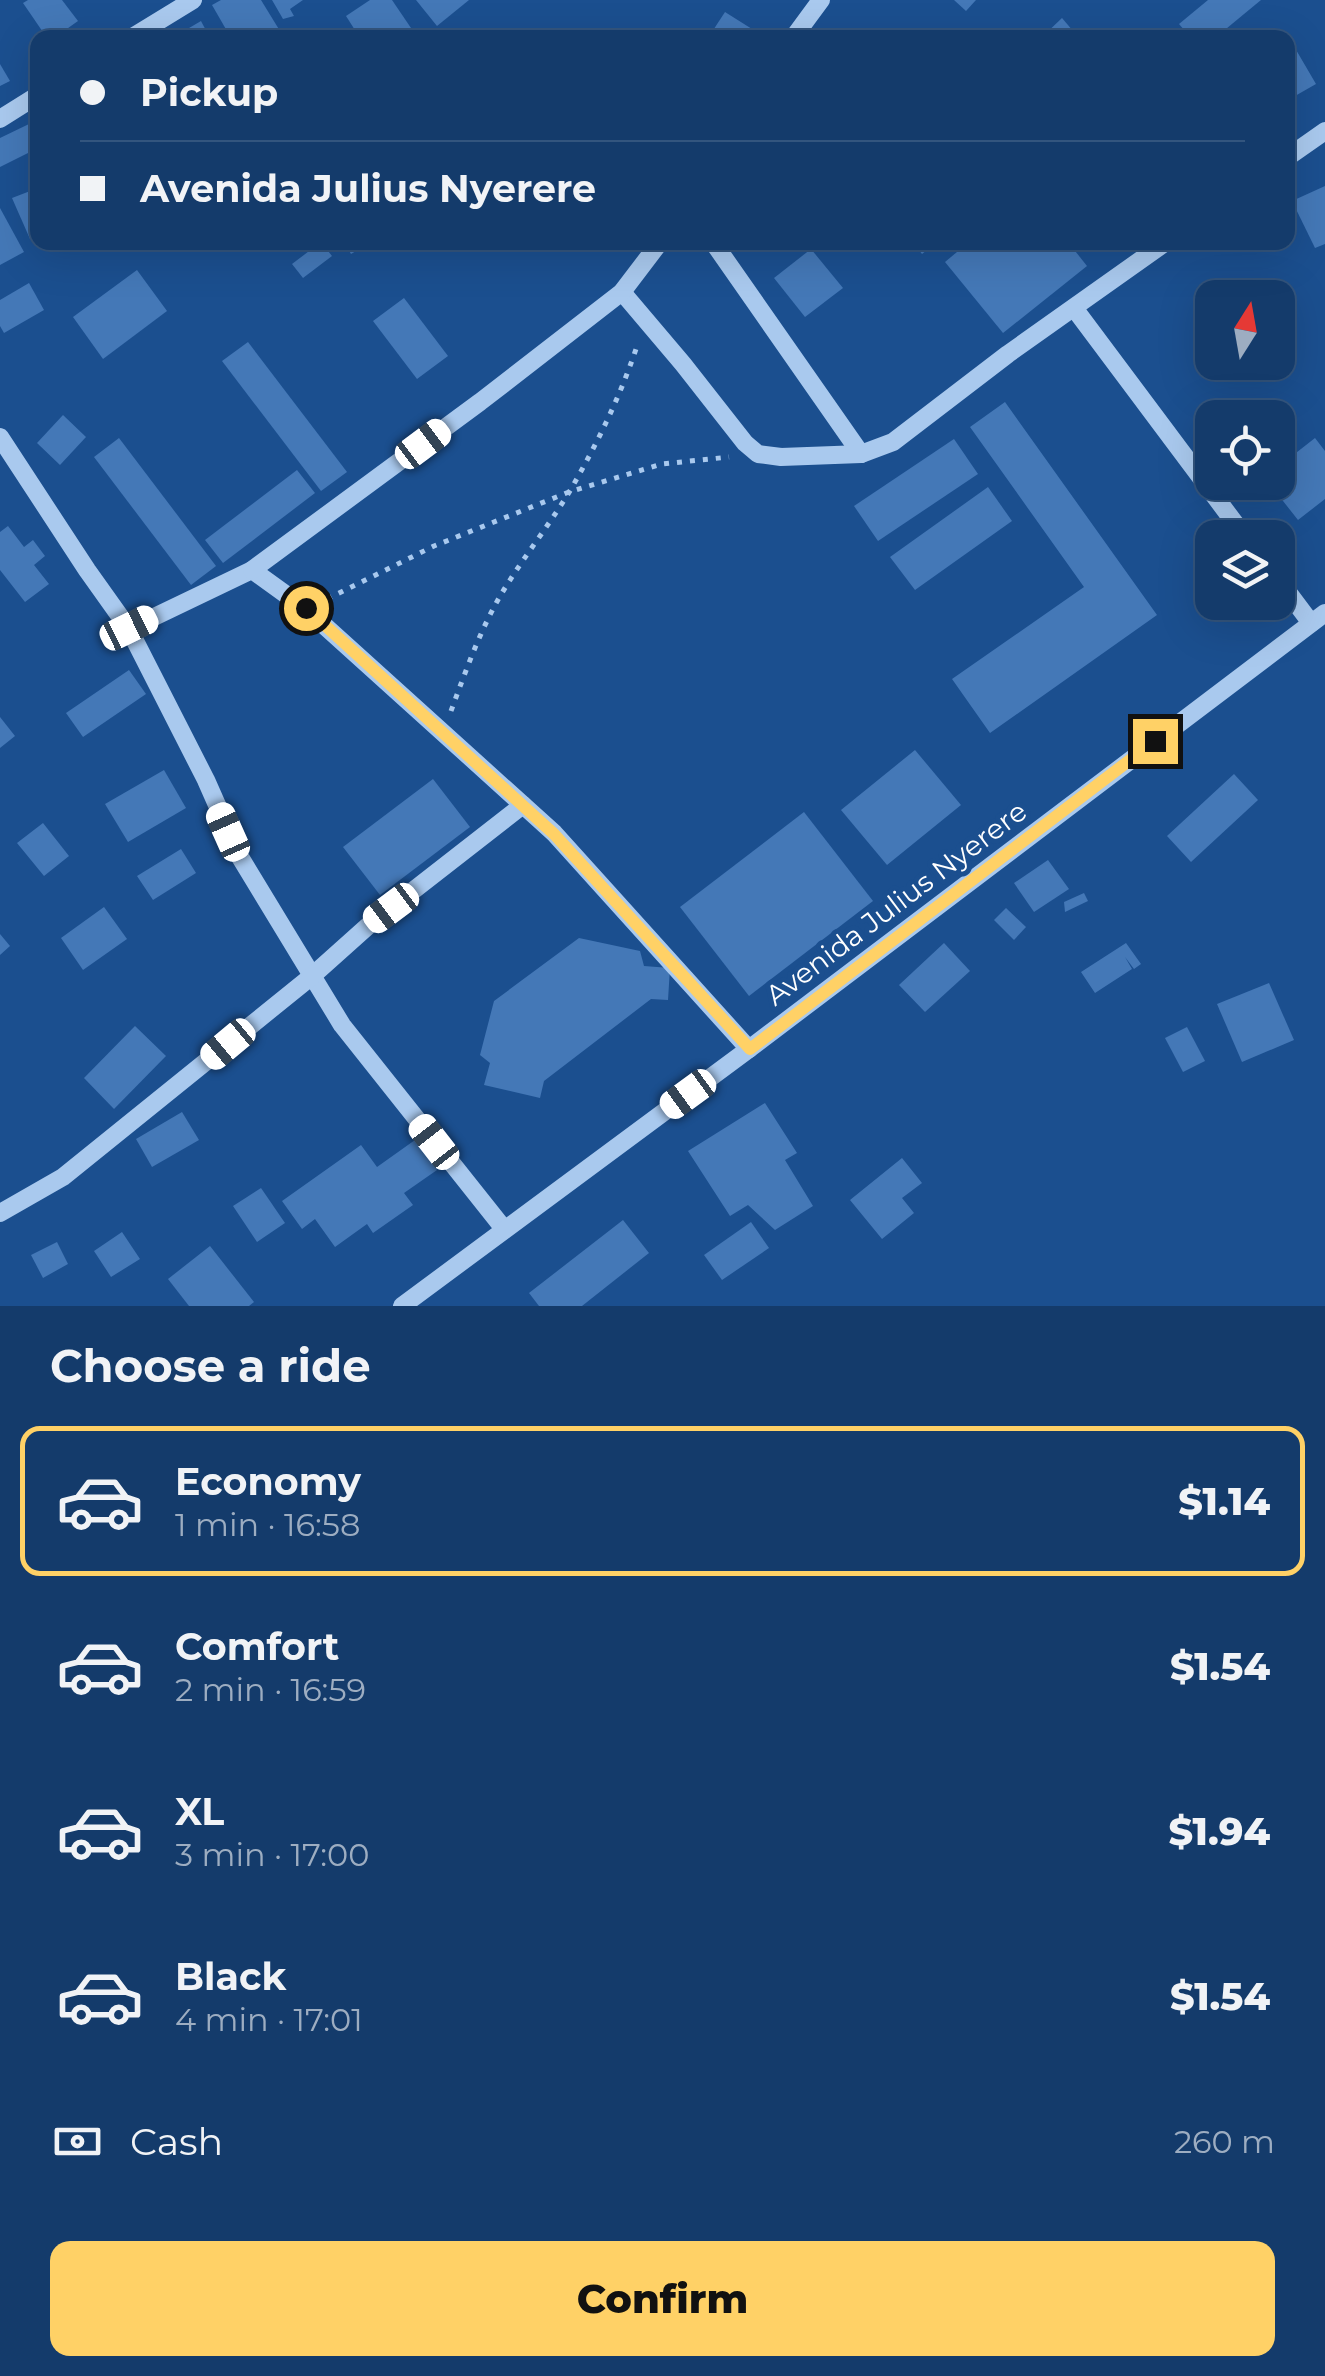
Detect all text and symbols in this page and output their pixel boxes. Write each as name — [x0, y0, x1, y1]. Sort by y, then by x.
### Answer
text: Pickup — [140, 69, 278, 116]
text: Avenida Julius Nyerere — [140, 165, 596, 212]
north arrow — [1195, 280, 1295, 380]
map controls — [1195, 280, 1295, 620]
button: locate — [1195, 400, 1295, 500]
car — [390, 414, 456, 474]
button: layers — [1195, 520, 1295, 620]
route start — [284, 586, 329, 631]
car — [95, 601, 163, 655]
route end — [1133, 719, 1178, 764]
street label: Avenida Julius Nyerere — [759, 794, 1033, 1012]
car — [202, 798, 254, 866]
car — [358, 878, 424, 938]
car — [195, 1013, 261, 1075]
car — [655, 1064, 721, 1124]
car — [404, 1109, 464, 1175]
text: Choose a ride — [50, 1338, 371, 1393]
icon: car — [55, 1456, 145, 1546]
text: Economy — [175, 1458, 361, 1505]
text: $1.14 — [1178, 1478, 1270, 1525]
text: 1 min · 16:58 — [175, 1505, 360, 1544]
icon: car — [55, 1621, 145, 1711]
text: Comfort — [175, 1623, 339, 1670]
text: $1.54 — [1170, 1643, 1270, 1690]
text: 2 min · 16:59 — [175, 1670, 366, 1709]
icon: car — [55, 1786, 145, 1876]
text: XL — [175, 1788, 224, 1835]
text: $1.94 — [1168, 1808, 1270, 1855]
text: 3 min · 17:00 — [175, 1835, 369, 1874]
icon: car — [55, 1951, 145, 2041]
text: Black — [175, 1953, 286, 2000]
text: $1.54 — [1170, 1973, 1270, 2020]
text: 4 min · 17:01 — [175, 2000, 363, 2039]
icon: cash — [50, 2114, 105, 2169]
text: Cash — [130, 2118, 223, 2165]
text: 260 m — [1174, 2122, 1275, 2161]
button: Confirm — [50, 2241, 1275, 2356]

